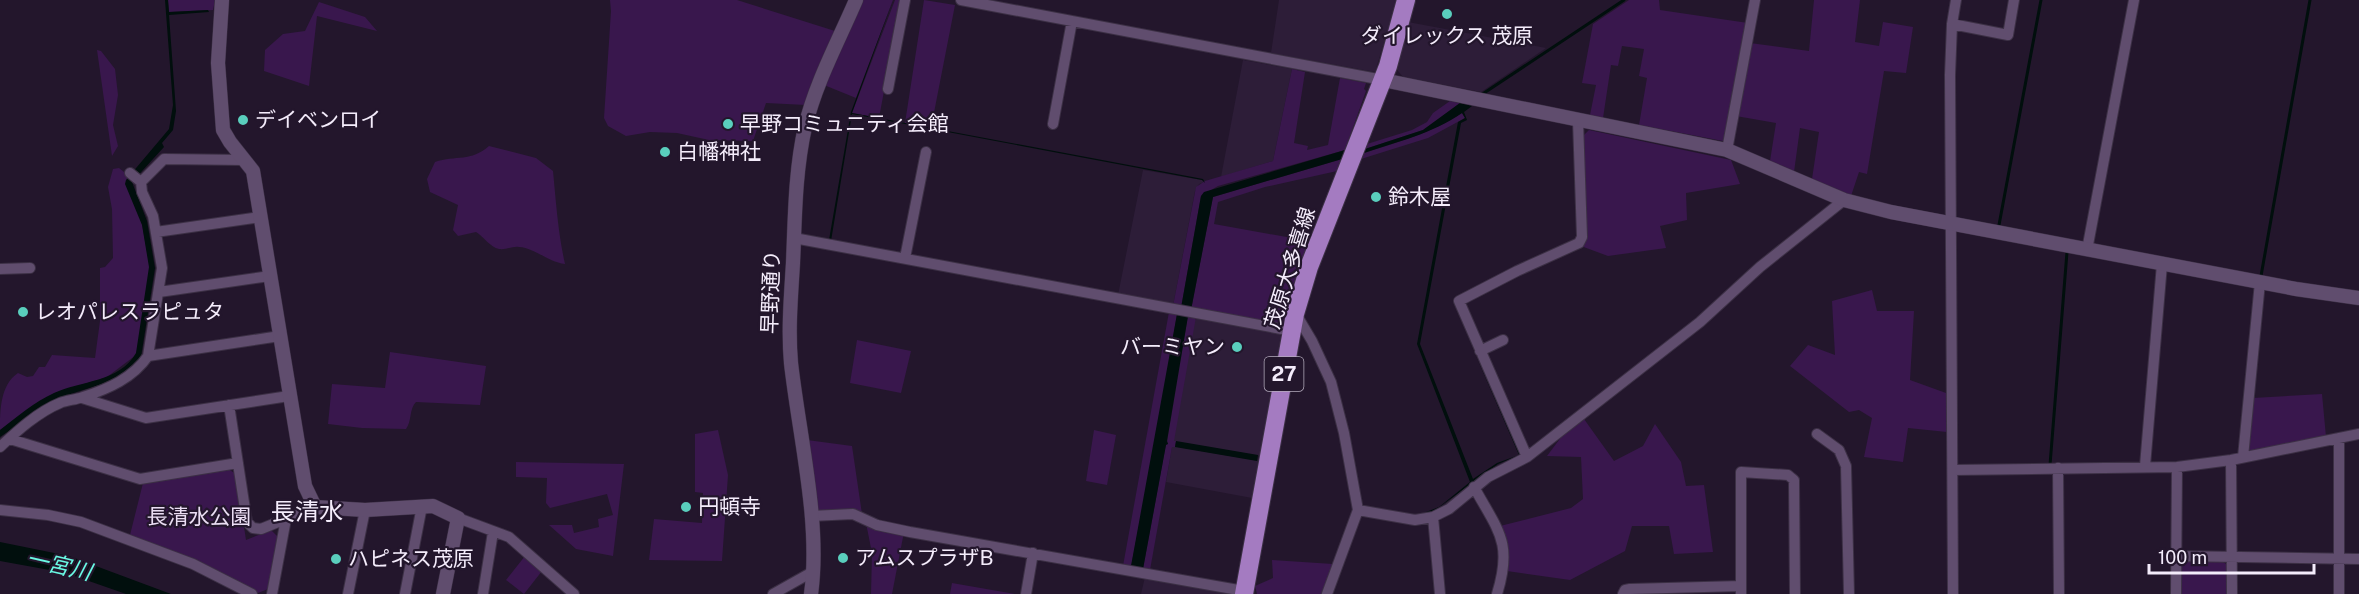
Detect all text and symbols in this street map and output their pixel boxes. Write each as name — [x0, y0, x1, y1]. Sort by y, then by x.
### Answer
marker: ダイレックス 茂原 — [1440, 7, 1454, 21]
place label: ダイレックス 茂原 — [1361, 23, 1533, 48]
place label: デイベンロイ — [255, 107, 381, 132]
place label: 早野コミュニティ会館 — [740, 111, 949, 136]
marker: デイベンロイ — [236, 113, 250, 127]
marker: 早野コミュニティ会館 — [721, 117, 735, 131]
place label: 白幡神社 — [677, 139, 761, 164]
marker: 白幡神社 — [658, 145, 672, 159]
place label: 鈴木屋 — [1388, 184, 1451, 209]
marker: 鈴木屋 — [1369, 190, 1383, 204]
street label: 茂原大多喜線 — [1259, 204, 1320, 332]
street label: 早野通り — [757, 250, 784, 334]
place label: レオパレスラピュタ — [35, 299, 224, 324]
marker: レオパレスラピュタ — [16, 305, 30, 319]
place label: バーミヤン — [1120, 334, 1225, 359]
marker: バーミヤン — [1230, 340, 1244, 354]
road number: 27 — [1264, 357, 1304, 391]
place label: 円頓寺 — [698, 494, 761, 519]
district label: 長清水 — [271, 497, 343, 525]
marker: 円頓寺 — [679, 500, 693, 514]
park label: 長清水公園 — [147, 504, 252, 529]
scale bar — [2149, 537, 2314, 575]
water label: 一宮川 — [24, 545, 96, 586]
place label: アムスプラザB — [855, 545, 994, 570]
place label: ハピネス茂原 — [348, 546, 474, 571]
text: 100 m — [2158, 547, 2207, 568]
marker: アムスプラザB — [836, 551, 850, 565]
marker: ハピネス茂原 — [329, 552, 343, 566]

